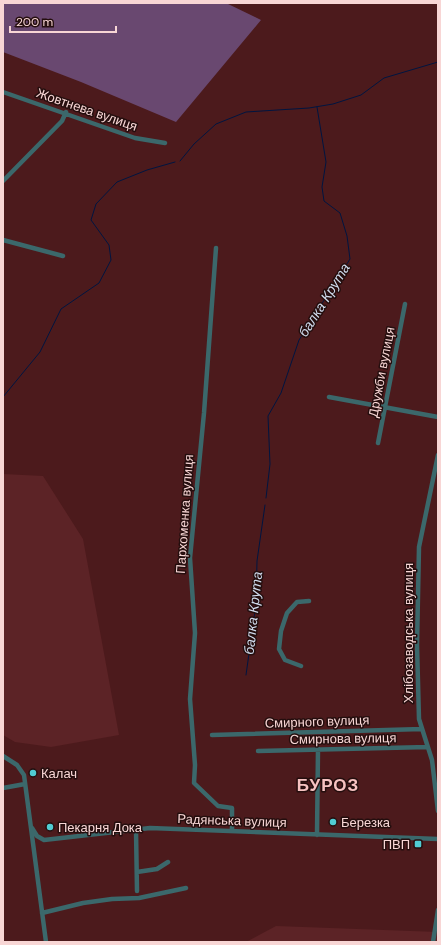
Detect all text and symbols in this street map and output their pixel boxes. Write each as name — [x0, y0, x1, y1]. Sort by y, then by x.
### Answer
scale bar — [10, 8, 116, 34]
text: 200 m — [16, 14, 53, 30]
street label: Жовтнева вулиця — [34, 84, 140, 135]
water label: балка Крута — [294, 260, 354, 340]
street label: Дружби вулиця — [364, 325, 399, 419]
street label: Пархоменка вулиця — [172, 454, 197, 574]
street label: Хлібозаводська вулиця — [400, 563, 417, 703]
water label: балка Крута — [240, 570, 266, 656]
street label: Смирного вулиця — [264, 711, 370, 732]
street label: Смирнова вулиця — [289, 729, 397, 748]
place label: Калач — [41, 765, 77, 782]
marker: Калач — [28, 768, 38, 778]
district label: БУРОЗ — [297, 774, 359, 796]
street label: Радянська вулиця — [177, 810, 287, 831]
place label: Березка — [341, 814, 391, 831]
marker: Березка — [328, 817, 338, 827]
place label: Пекарня Дока — [58, 819, 143, 836]
marker: Пекарня Дока — [45, 822, 55, 832]
place label: ПВП — [383, 836, 410, 853]
marker: ПВП — [413, 839, 423, 849]

